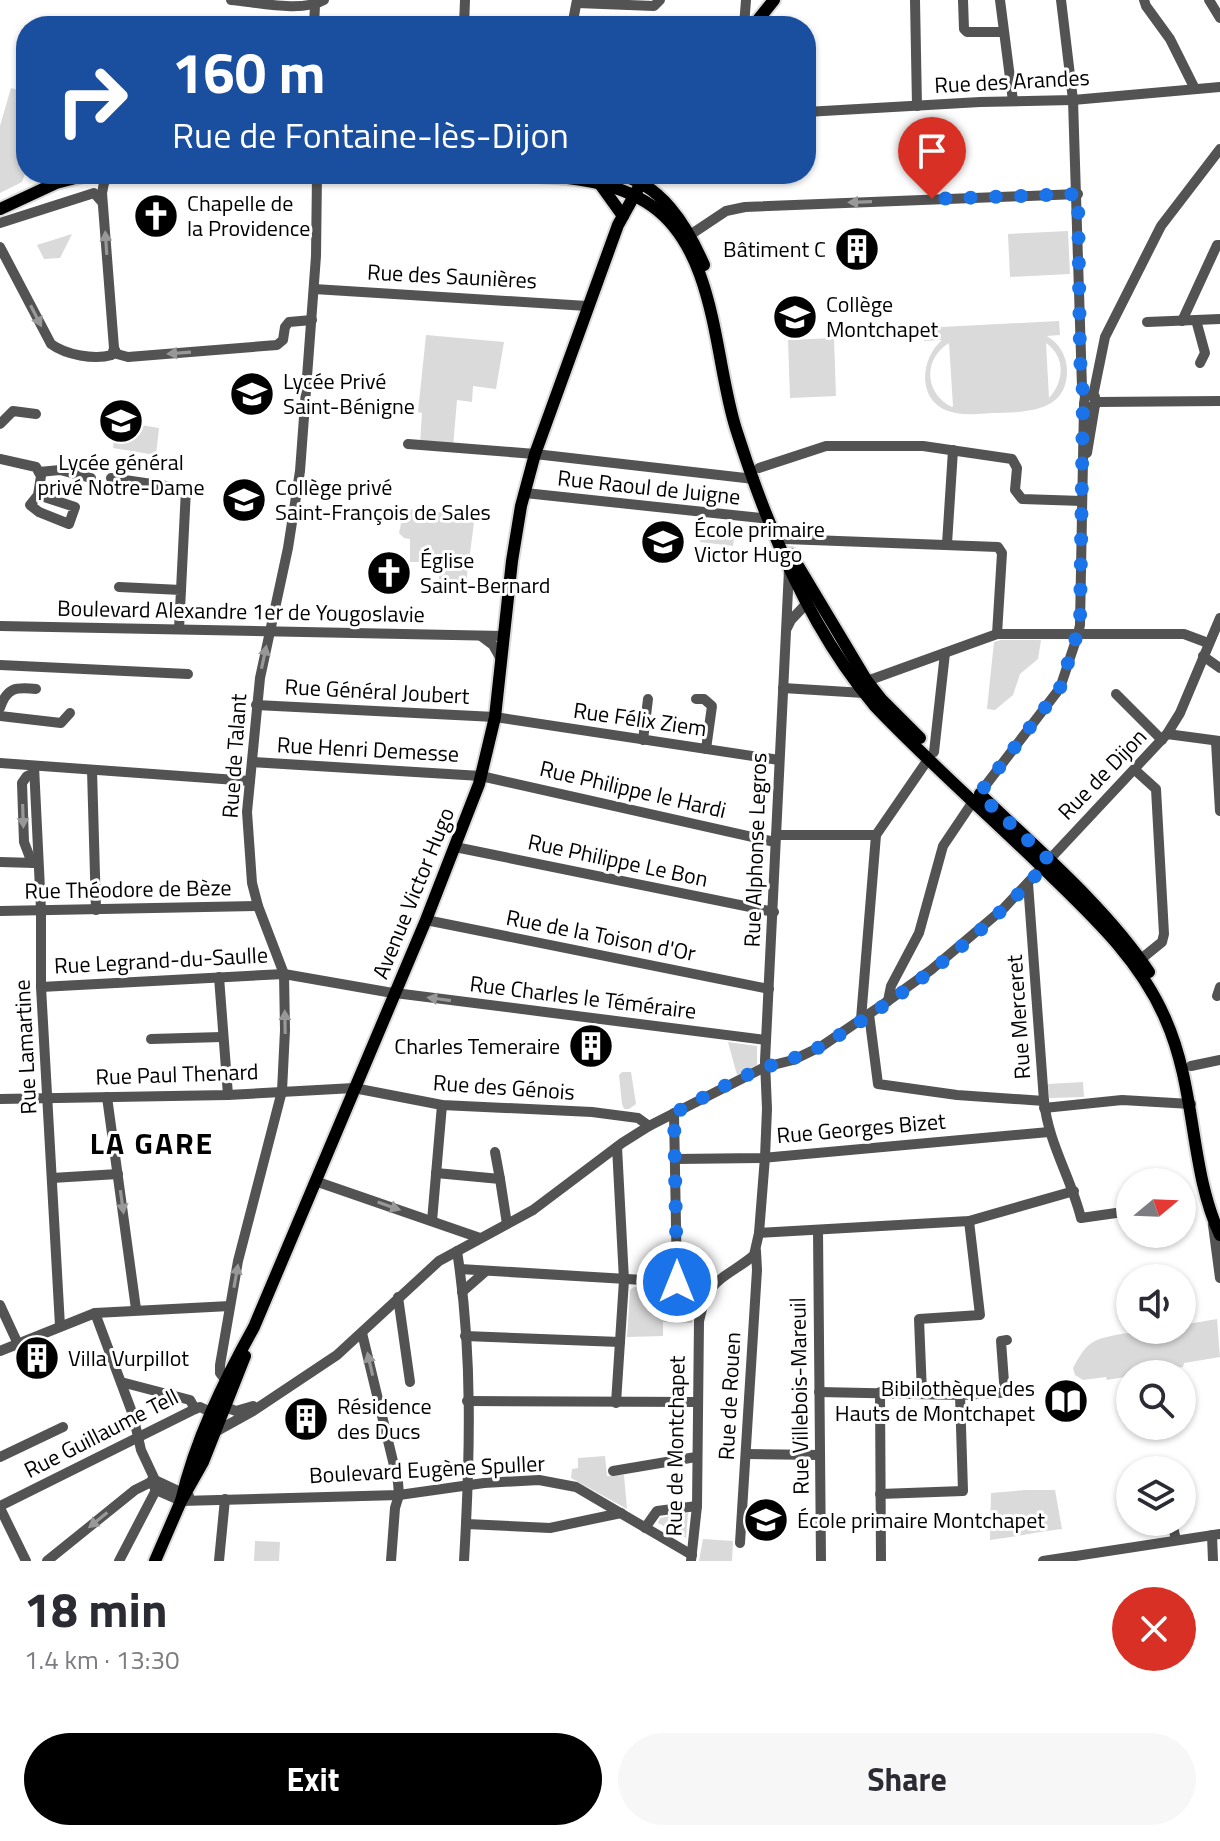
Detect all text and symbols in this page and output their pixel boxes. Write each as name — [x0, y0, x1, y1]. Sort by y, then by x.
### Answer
text: 160 m — [172, 30, 325, 115]
icon: right — [40, 48, 144, 152]
street label: Rue des Arandes — [933, 60, 1091, 102]
text: Rue de Fontaine-lès-Dijon — [172, 107, 569, 162]
pin — [898, 117, 966, 199]
icon: arrive — [910, 129, 954, 173]
place label: Chapelle de la Providence — [187, 186, 310, 245]
church icon: Chapelle de la Providence — [132, 192, 180, 240]
one-way arrow — [847, 196, 872, 209]
building icon: Bâtiment C — [833, 225, 881, 273]
one-way arrow — [99, 230, 112, 255]
place label: Bâtiment C — [723, 232, 826, 266]
street label: Rue des Saunières — [366, 255, 538, 297]
place label: Collège Montchapet — [826, 287, 939, 346]
school or university icon: Collège Montchapet — [771, 293, 819, 341]
one-way arrow — [29, 305, 42, 328]
one-way arrow — [166, 347, 191, 360]
place label: Lycée Privé Saint-Bénigne — [283, 364, 415, 423]
school or university icon: Lycée Privé Saint-Bénigne — [228, 370, 276, 418]
school or university icon: Lycée général privé Notre-Dame — [97, 397, 145, 445]
place label: Lycée général privé Notre-Dame — [37, 445, 205, 504]
street label: Rue Raoul de Juigne — [556, 460, 742, 514]
place label: Collège privé Saint-François de Sales — [275, 470, 491, 529]
school or university icon: Collège privé Saint-François de Sales — [220, 476, 268, 524]
place label: École primaire Victor Hugo — [694, 512, 825, 571]
school or university icon: École primaire Victor Hugo — [639, 518, 687, 566]
place label: Église Saint-Bernard — [420, 543, 550, 602]
church icon: Église Saint-Bernard — [365, 549, 413, 597]
street label: Boulevard Alexandre 1er de Yougoslavie — [57, 591, 425, 631]
one-way arrow — [258, 645, 271, 670]
street label: Rue Général Joubert — [284, 669, 470, 713]
street label: Rue de Talant — [213, 692, 255, 819]
street label: Rue Félix Ziem — [571, 693, 709, 745]
street label: Rue de Dijon — [1049, 720, 1155, 828]
street label: Rue Henri Demesse — [276, 727, 460, 771]
street label: Rue Philippe le Hardi — [536, 751, 730, 827]
street label: Rue Alphonse Legros — [735, 752, 775, 948]
street label: Avenue Victor Hugo — [363, 802, 463, 984]
one-way arrow — [17, 804, 30, 829]
street label: Rue Philippe Le Bon — [525, 824, 711, 896]
street label: Rue Théodore de Bèze — [24, 870, 232, 908]
street label: Rue de la Toison d'Or — [503, 900, 699, 970]
street label: Rue Legrand-du-Saulle — [53, 937, 269, 983]
street label: Rue Merceret — [997, 953, 1039, 1080]
street label: Rue Charles le Téméraire — [468, 966, 698, 1028]
street label: Rue Lamartine — [4, 979, 46, 1115]
one-way arrow — [426, 992, 451, 1005]
one-way arrow — [279, 1009, 291, 1034]
building icon: Charles Temeraire — [567, 1022, 615, 1070]
place label: Charles Temeraire — [394, 1029, 560, 1063]
street label: Rue Paul Thenard — [95, 1054, 259, 1094]
street label: Rue des Génois — [432, 1065, 576, 1109]
street label: Rue Georges Bizet — [775, 1104, 947, 1152]
district label: LA GARE — [90, 1120, 214, 1166]
north arrow — [1116, 1168, 1196, 1248]
map controls — [1116, 1168, 1196, 1536]
one-way arrow — [116, 1190, 129, 1215]
one-way arrow — [377, 1200, 401, 1212]
position arrow — [635, 1240, 719, 1324]
one-way arrow — [230, 1264, 242, 1289]
button: sound — [1116, 1264, 1196, 1344]
street label: Rue Villebois-Mareuil — [780, 1297, 818, 1495]
street label: Rue de Rouen — [709, 1331, 749, 1461]
building icon: Villa Vurpillot — [13, 1334, 61, 1382]
place label: Villa Vurpillot — [68, 1341, 189, 1375]
one-way arrow — [363, 1352, 375, 1377]
street label: Rue de Montchapet — [656, 1355, 694, 1537]
button: search — [1116, 1360, 1196, 1440]
place label: Bibilothèque des Hauts de Montchapet — [835, 1371, 1035, 1430]
library icon: Bibilothèque des Hauts de Montchapet — [1042, 1377, 1090, 1425]
street label: Rue Guillaume Tell — [18, 1379, 184, 1487]
place label: Résidence des Ducs — [337, 1389, 432, 1448]
building icon: Résidence des Ducs — [282, 1395, 330, 1443]
street label: Boulevard Eugène Spuller — [308, 1446, 546, 1492]
button: layers — [1116, 1456, 1196, 1536]
school or university icon: École primaire Montchapet — [742, 1496, 790, 1544]
place label: École primaire Montchapet — [797, 1503, 1045, 1537]
one-way arrow — [88, 1511, 108, 1528]
text: 18 min — [24, 1573, 168, 1646]
button: close — [1112, 1587, 1196, 1671]
text: 1.4 km · 13:30 — [24, 1640, 180, 1679]
button: Exit — [24, 1733, 602, 1825]
button: Share — [618, 1733, 1196, 1825]

